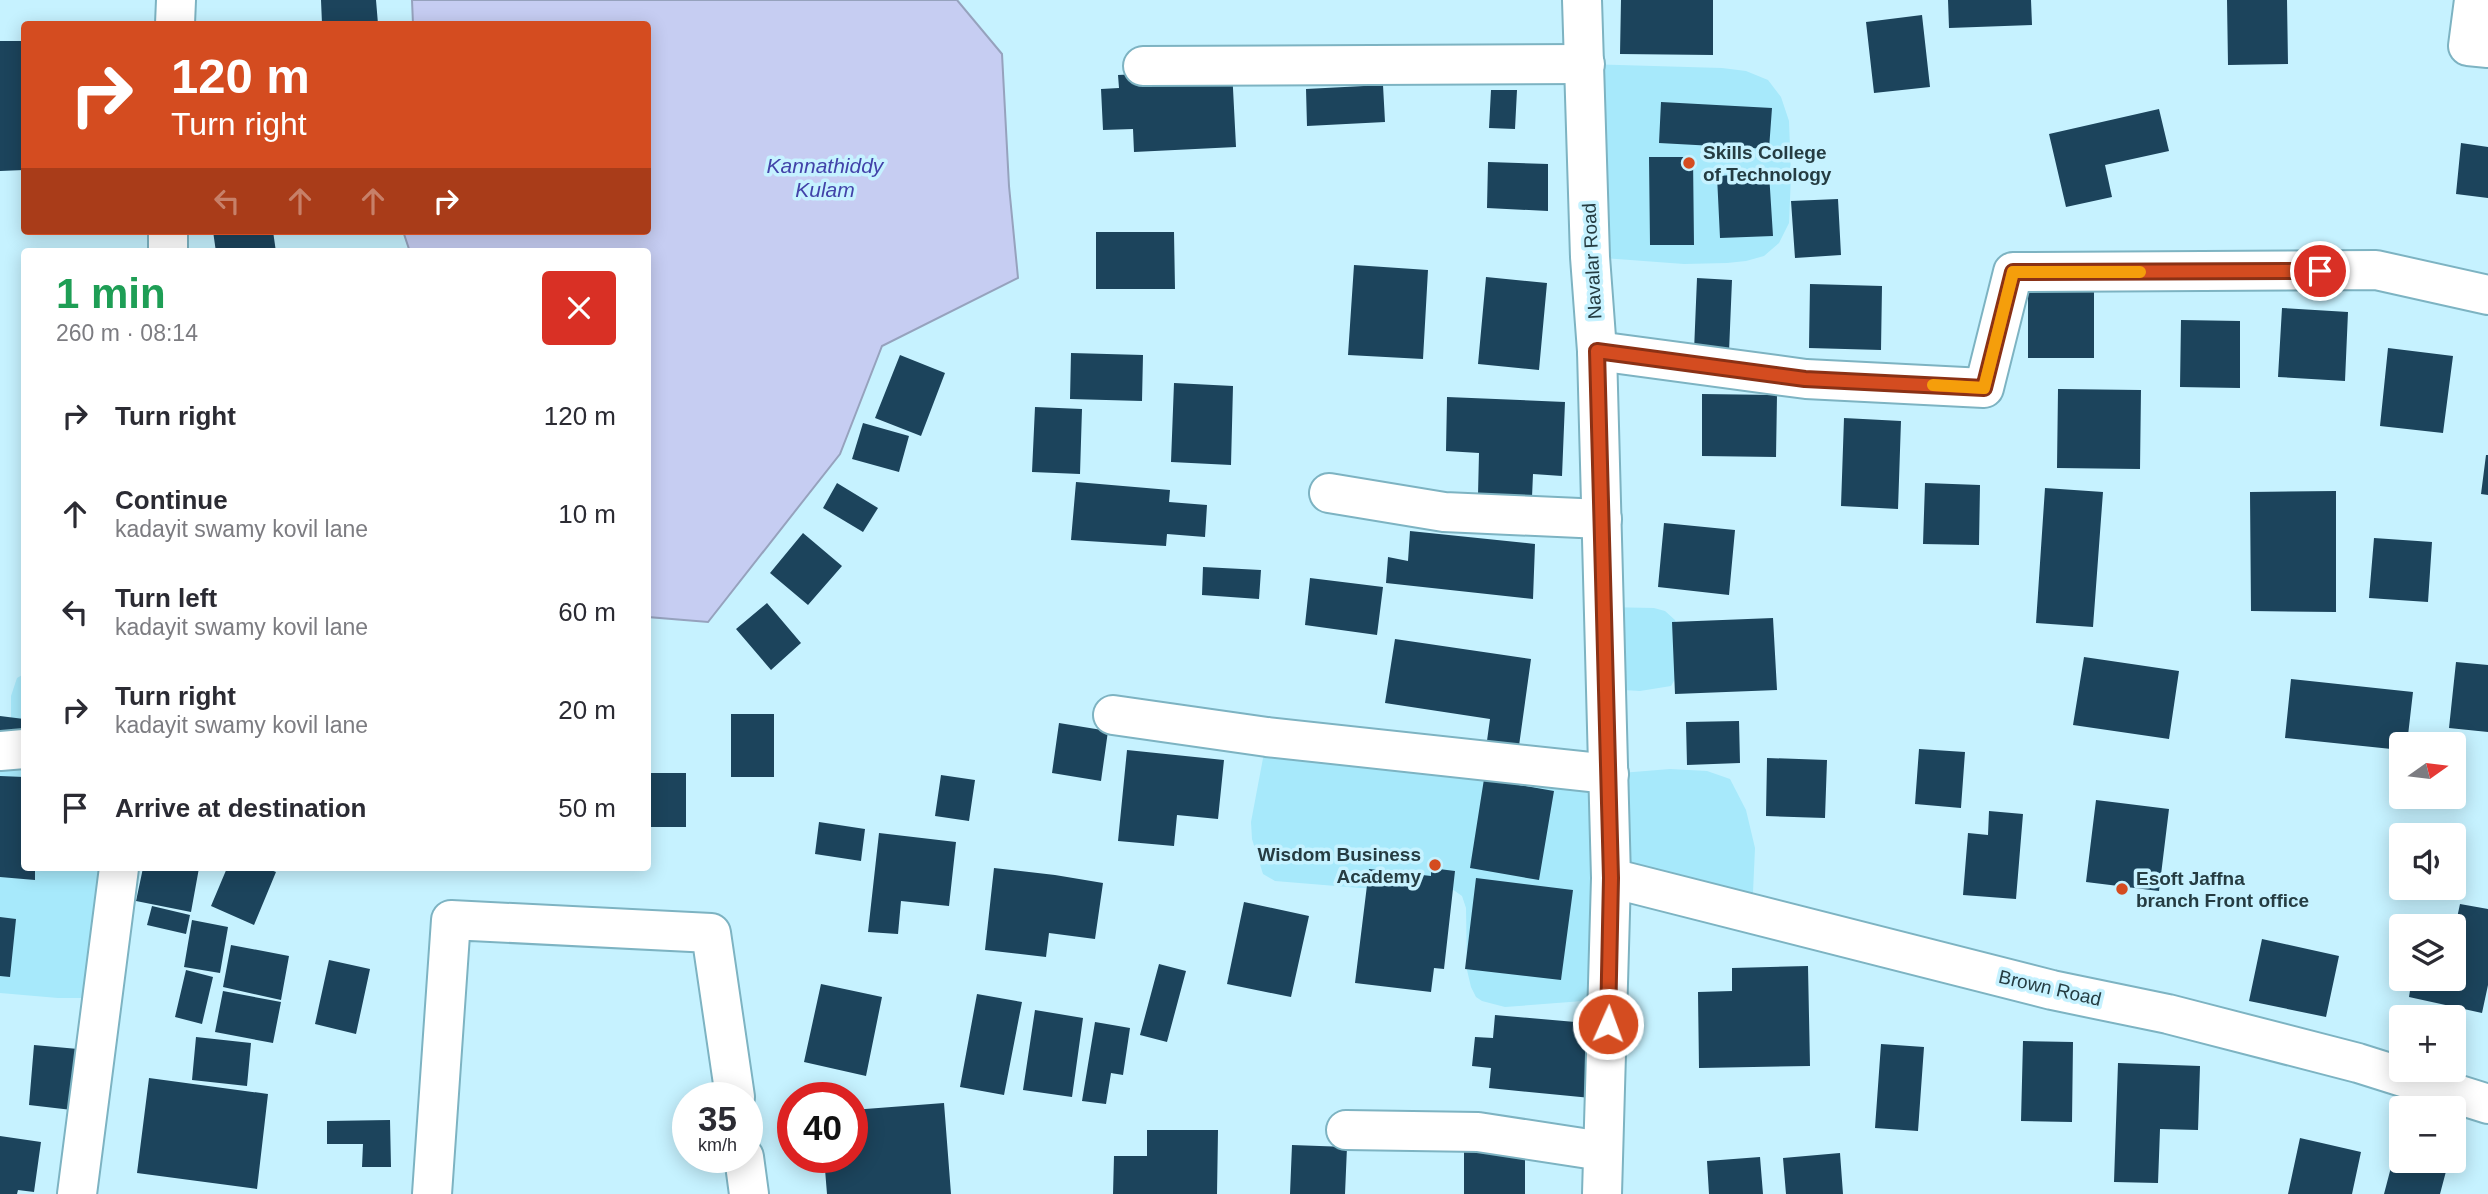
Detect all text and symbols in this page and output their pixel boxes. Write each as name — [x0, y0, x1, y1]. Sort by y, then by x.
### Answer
icon: right — [56, 49, 147, 140]
text: 120 m — [171, 49, 310, 103]
text: Turn right — [171, 106, 307, 142]
place label: Skills College of Technology — [1703, 142, 1832, 185]
water label: Kannathiddy Kulam — [767, 154, 885, 201]
marker: Skills College of Technology — [1681, 155, 1697, 171]
icon: left — [208, 182, 246, 220]
icon: ahead — [281, 182, 319, 220]
icon: ahead — [354, 182, 392, 220]
icon: right — [427, 182, 465, 220]
street label: Navalar Road — [1578, 202, 1606, 320]
pin — [2290, 241, 2350, 301]
icon: arrive — [2301, 252, 2339, 290]
text: 1 min — [56, 270, 166, 317]
button: close — [542, 271, 616, 345]
text: 260 m · 08:14 — [56, 320, 198, 346]
icon: right — [56, 397, 94, 435]
text: Turn right — [115, 401, 236, 431]
text: 120 m — [544, 401, 616, 431]
text: Continue — [115, 485, 228, 515]
icon: ahead — [56, 495, 94, 533]
text: 10 m — [558, 499, 616, 529]
text: kadayit swamy kovil lane — [115, 516, 368, 542]
text: Turn left — [115, 583, 217, 613]
icon: left — [56, 593, 94, 631]
text: 60 m — [558, 597, 616, 627]
text: kadayit swamy kovil lane — [115, 614, 368, 640]
text: Turn right — [115, 681, 236, 711]
icon: right — [56, 691, 94, 729]
text: 20 m — [558, 695, 616, 725]
text: kadayit swamy kovil lane — [115, 712, 368, 738]
north arrow — [2389, 732, 2466, 808]
map controls — [2389, 732, 2466, 1173]
icon: arrive — [56, 789, 94, 827]
text: Arrive at destination — [115, 793, 366, 823]
text: 50 m — [558, 793, 616, 823]
button: sound — [2389, 823, 2466, 900]
place label: Wisdom Business Academy — [1258, 844, 1421, 887]
marker: Wisdom Business Academy — [1427, 857, 1443, 873]
place label: Esoft Jaffna branch Front office — [2136, 868, 2309, 911]
marker: Esoft Jaffna branch Front office — [2114, 881, 2130, 897]
button: layers — [2389, 914, 2466, 991]
street label: Brown Road — [1997, 966, 2103, 1010]
position arrow — [1571, 987, 1645, 1061]
button: + — [2389, 1005, 2466, 1082]
speed limit sign: 40 — [777, 1082, 868, 1173]
button: − — [2389, 1096, 2466, 1173]
text: 35 — [698, 1099, 737, 1138]
text: km/h — [698, 1135, 737, 1155]

